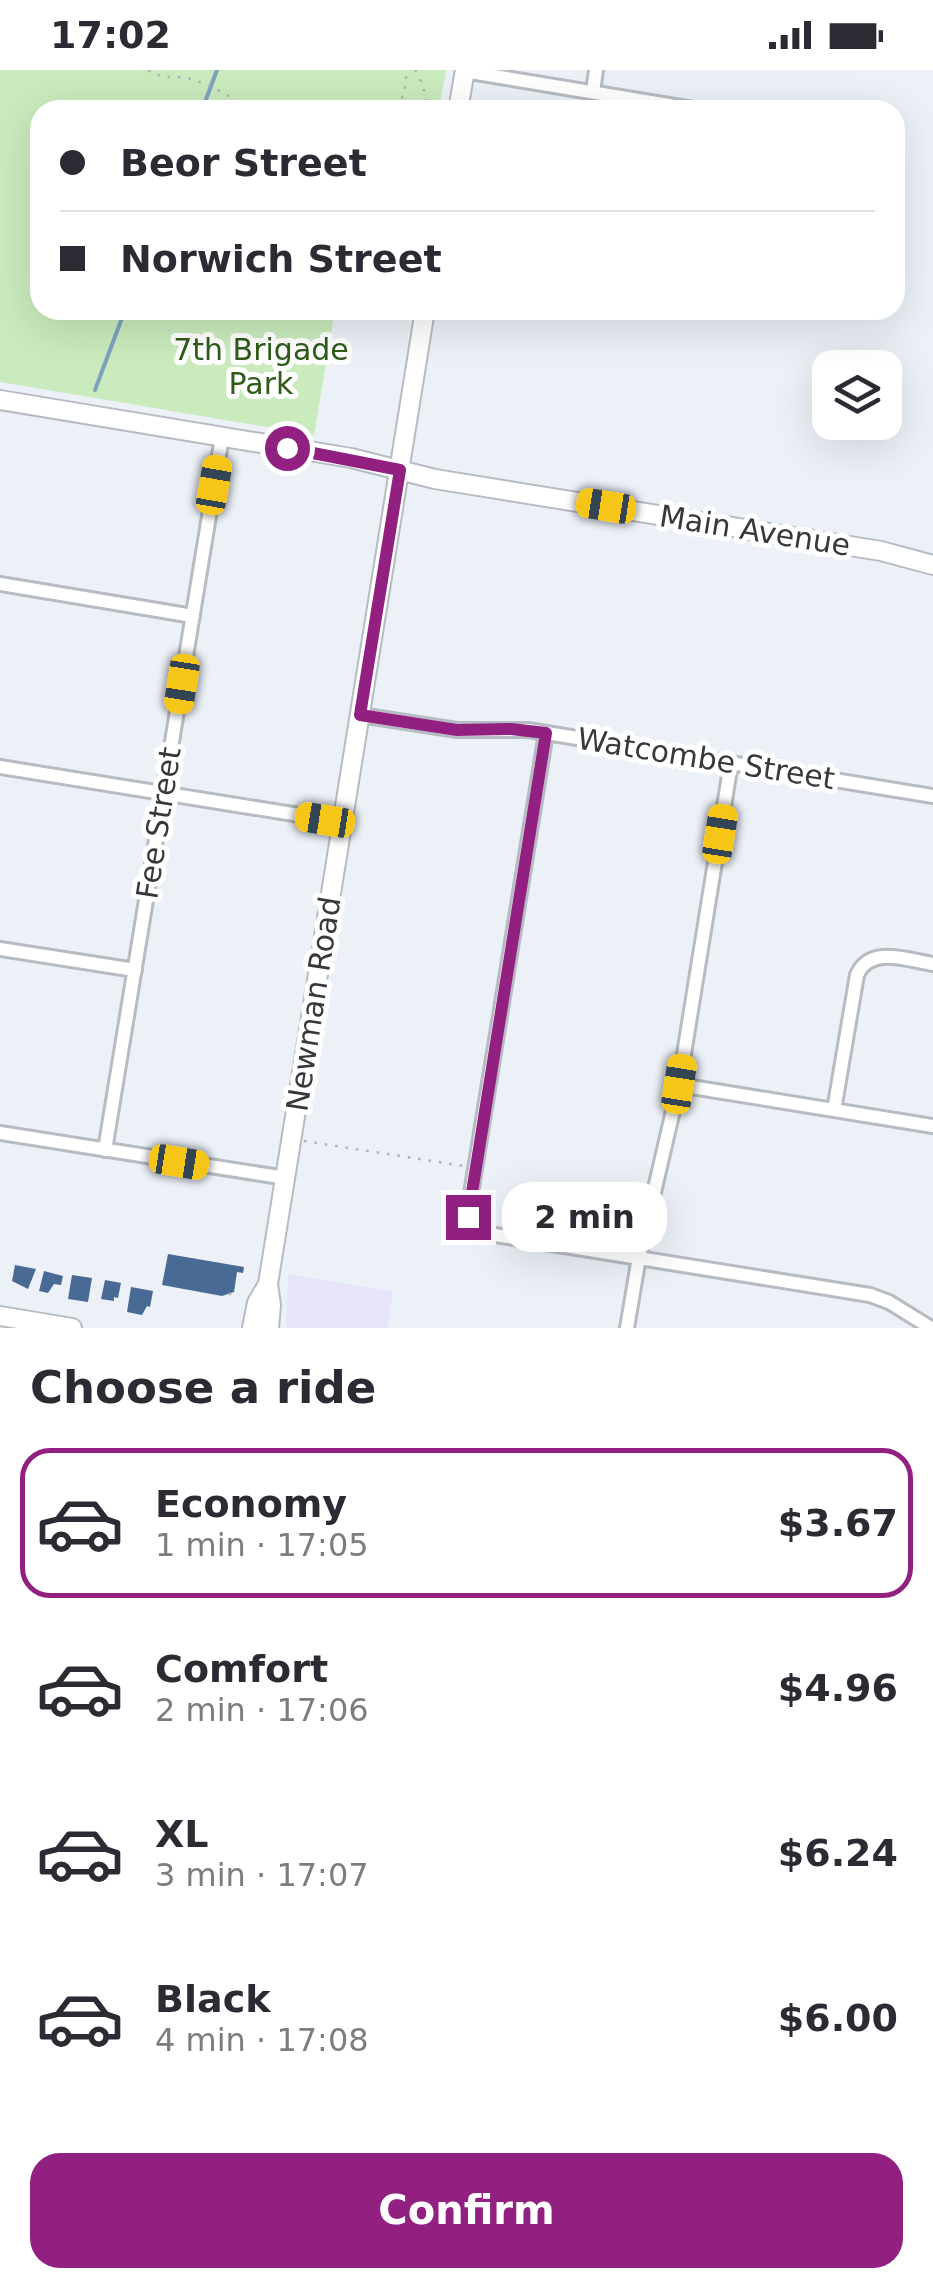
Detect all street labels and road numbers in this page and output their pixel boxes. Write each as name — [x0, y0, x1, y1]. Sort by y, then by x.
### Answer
street label: Main Avenue — [657, 498, 853, 563]
street label: Watcombe Street — [575, 721, 838, 796]
street label: Fee Street — [129, 744, 188, 901]
street label: Newman Road — [279, 894, 348, 1114]

